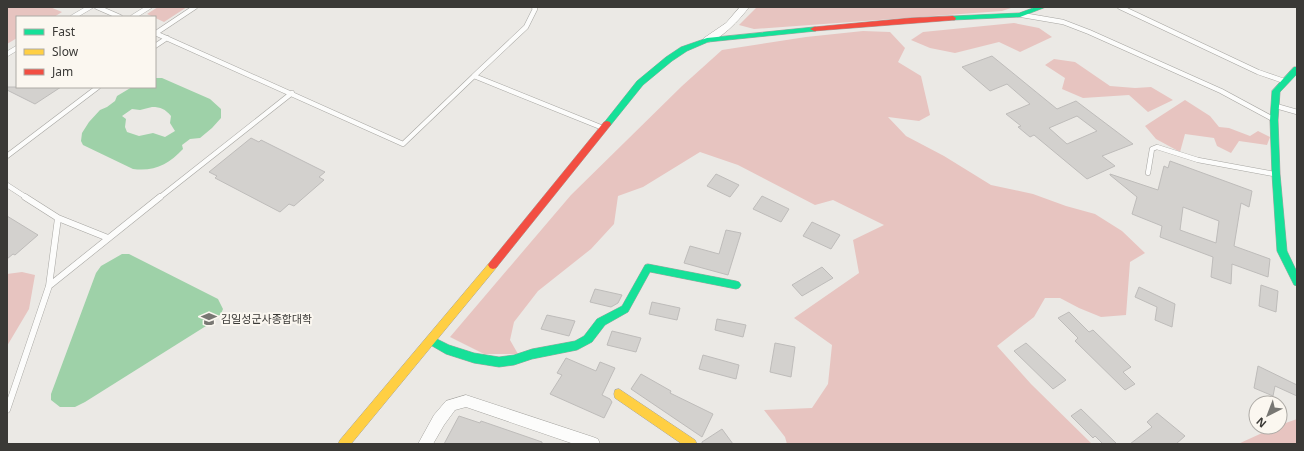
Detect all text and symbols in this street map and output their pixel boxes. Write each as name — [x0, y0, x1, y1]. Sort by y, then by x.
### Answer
legend — [16, 16, 156, 88]
text: Fast — [52, 23, 76, 40]
text: Slow — [52, 43, 79, 60]
text: Jam — [51, 63, 73, 80]
school or university icon: 김일성군사종합대학 — [200, 310, 218, 328]
place label: 김일성군사종합대학 — [221, 311, 312, 326]
north arrow — [1248, 395, 1288, 435]
text: N — [1253, 414, 1269, 431]

